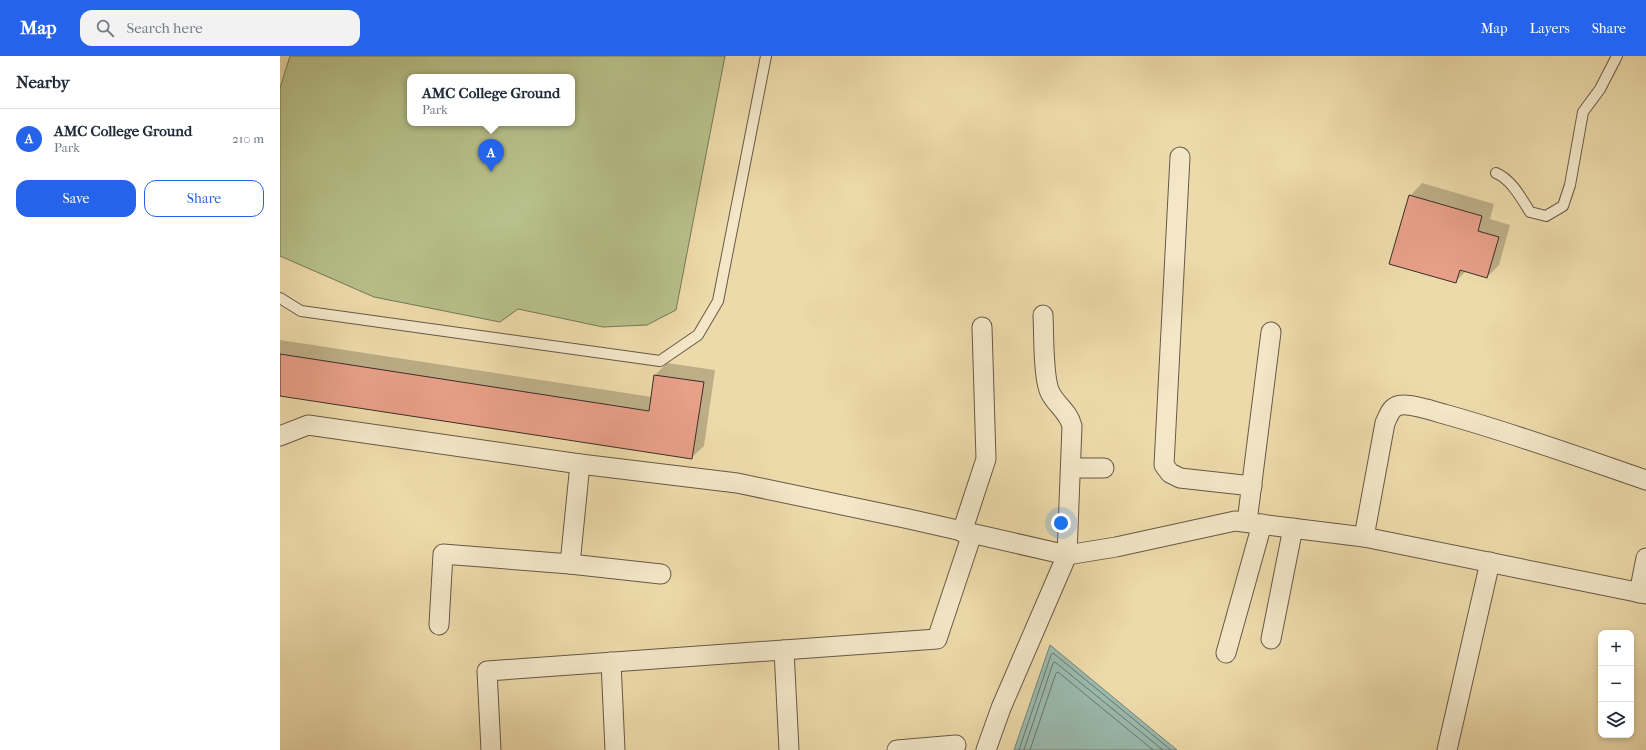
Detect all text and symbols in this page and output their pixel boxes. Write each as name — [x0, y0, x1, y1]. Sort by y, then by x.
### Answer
search box — [80, 10, 360, 46]
text: Map — [20, 17, 56, 39]
icon: search — [94, 17, 116, 39]
text: Search here — [126, 19, 203, 37]
text: Map — [1481, 20, 1508, 37]
text: Layers — [1530, 20, 1570, 37]
text: Share — [1592, 20, 1626, 37]
text: Nearby — [16, 72, 70, 92]
popup — [407, 74, 575, 126]
text: AMC College Ground — [422, 84, 560, 102]
text: Park — [422, 102, 448, 117]
text: AMC College Ground — [54, 122, 192, 140]
text: A — [25, 131, 33, 146]
text: 210 m — [232, 131, 264, 146]
pin: A — [478, 139, 504, 172]
text: Park — [54, 140, 80, 155]
button: Save — [16, 180, 136, 217]
button: Share — [144, 180, 264, 217]
your location — [1051, 513, 1071, 533]
map controls — [1598, 630, 1634, 738]
button: + — [1598, 630, 1634, 666]
button: − — [1598, 666, 1634, 702]
button: layers — [1598, 702, 1634, 738]

